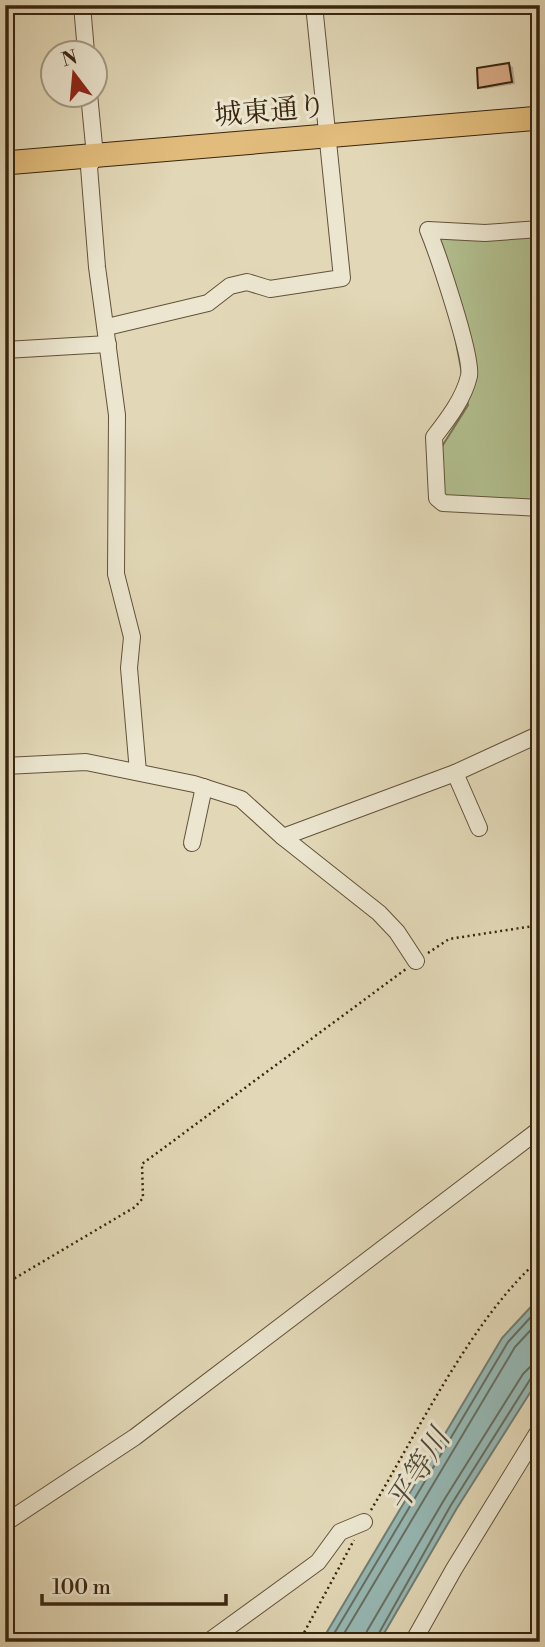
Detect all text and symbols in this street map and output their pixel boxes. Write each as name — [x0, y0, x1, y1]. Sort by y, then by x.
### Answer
north arrow — [38, 38, 108, 108]
text: N — [59, 45, 80, 72]
street label: 城東通り — [213, 89, 327, 134]
water label: 平等川 — [379, 1420, 460, 1519]
scale bar — [42, 1563, 226, 1607]
text: 100 m — [52, 1575, 111, 1601]

